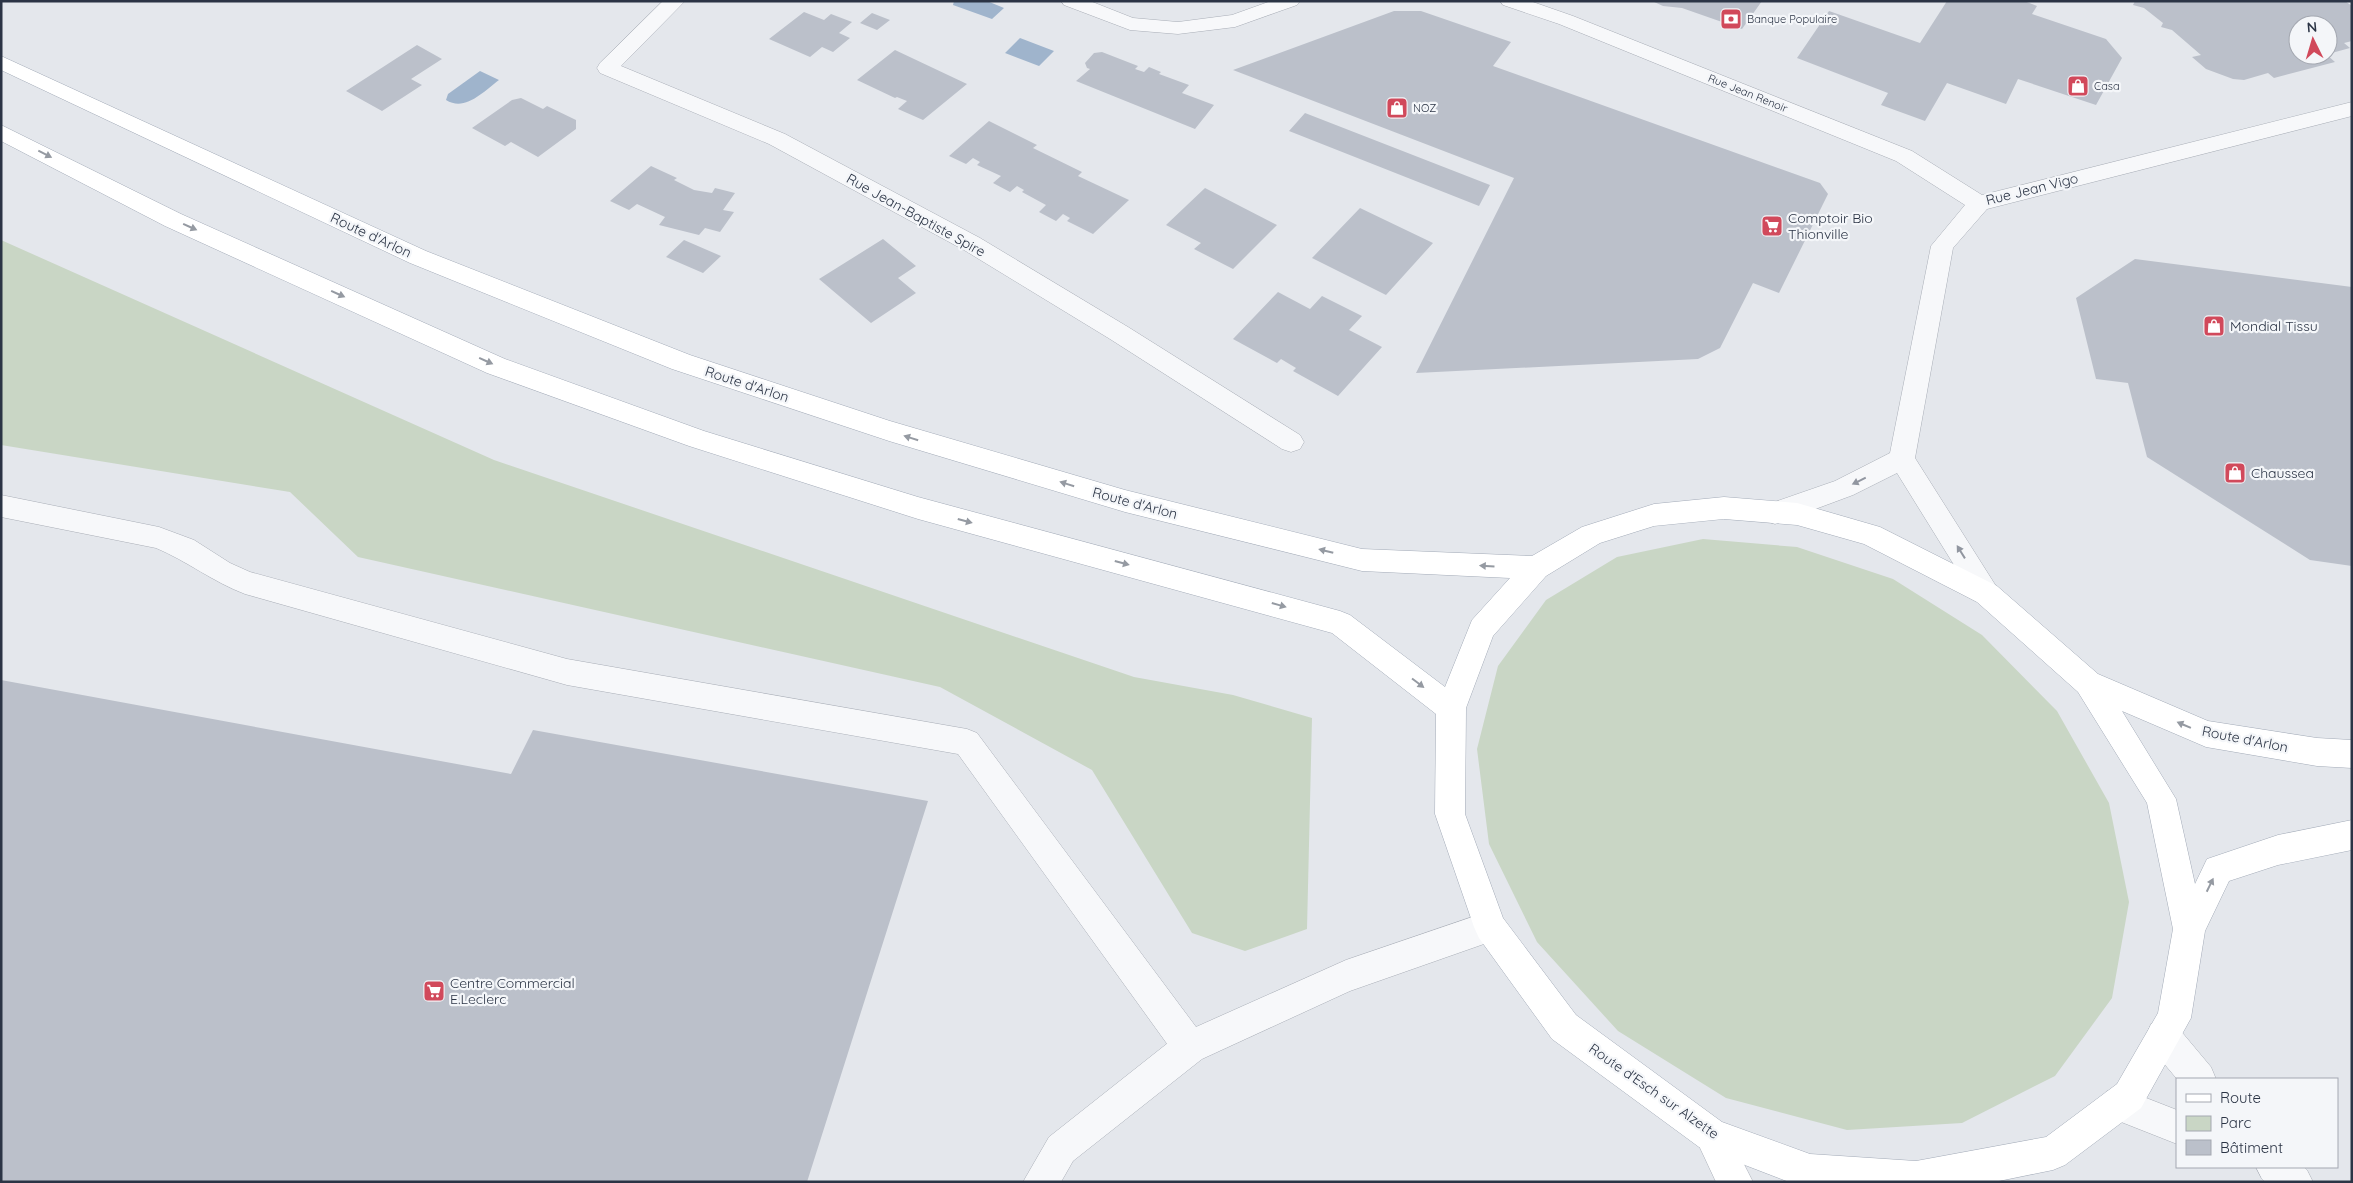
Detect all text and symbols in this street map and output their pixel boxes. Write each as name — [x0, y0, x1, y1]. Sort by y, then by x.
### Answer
bank icon: Banque Populaire — [1719, 7, 1743, 31]
place label: Banque Populaire — [1747, 12, 1837, 26]
north arrow — [2288, 15, 2338, 65]
text: N — [2306, 18, 2318, 36]
street label: Rue Jean Renoir — [1706, 71, 1790, 116]
shop icon: Casa — [2066, 74, 2090, 98]
place label: Casa — [2094, 79, 2120, 93]
shop icon: NOZ — [1385, 96, 1409, 120]
place label: NOZ — [1413, 101, 1436, 115]
one-way arrow — [37, 150, 52, 158]
street label: Rue Jean-Baptiste Spire — [843, 169, 989, 261]
street label: Rue Jean Vigo — [1984, 169, 2080, 209]
street label: Route d'Arlon — [328, 208, 414, 262]
place label: Comptoir Bio Thionville — [1788, 209, 1873, 243]
supermarket icon: Comptoir Bio Thionville — [1760, 214, 1784, 238]
one-way arrow — [183, 224, 197, 232]
one-way arrow — [331, 291, 345, 299]
shop icon: Mondial Tissu — [2202, 314, 2226, 338]
place label: Mondial Tissu — [2230, 317, 2318, 335]
one-way arrow — [479, 358, 493, 366]
street label: Route d'Arlon — [703, 362, 791, 406]
one-way arrow — [904, 433, 919, 441]
shop icon: Chaussea — [2223, 461, 2247, 485]
place label: Chaussea — [2251, 464, 2314, 482]
one-way arrow — [1852, 477, 1866, 485]
one-way arrow — [1059, 479, 1074, 487]
street label: Route d'Arlon — [1090, 483, 1180, 523]
one-way arrow — [957, 517, 972, 525]
one-way arrow — [1956, 546, 1966, 559]
one-way arrow — [1318, 547, 1333, 555]
one-way arrow — [1114, 559, 1129, 567]
one-way arrow — [1479, 562, 1495, 570]
one-way arrow — [1271, 602, 1286, 610]
one-way arrow — [1411, 678, 1424, 689]
one-way arrow — [2177, 720, 2191, 728]
street label: Route d'Arlon — [2200, 722, 2290, 756]
one-way arrow — [2206, 878, 2215, 893]
place label: Centre Commercial E.Leclerc — [450, 974, 575, 1008]
supermarket icon: Centre Commercial E.Leclerc — [422, 979, 446, 1003]
street label: Route d'Esch sur Alzette — [1585, 1039, 1723, 1143]
legend — [2176, 1078, 2338, 1168]
text: Route — [2220, 1088, 2261, 1107]
text: Parc — [2220, 1113, 2251, 1132]
text: Bâtiment — [2220, 1138, 2283, 1157]

